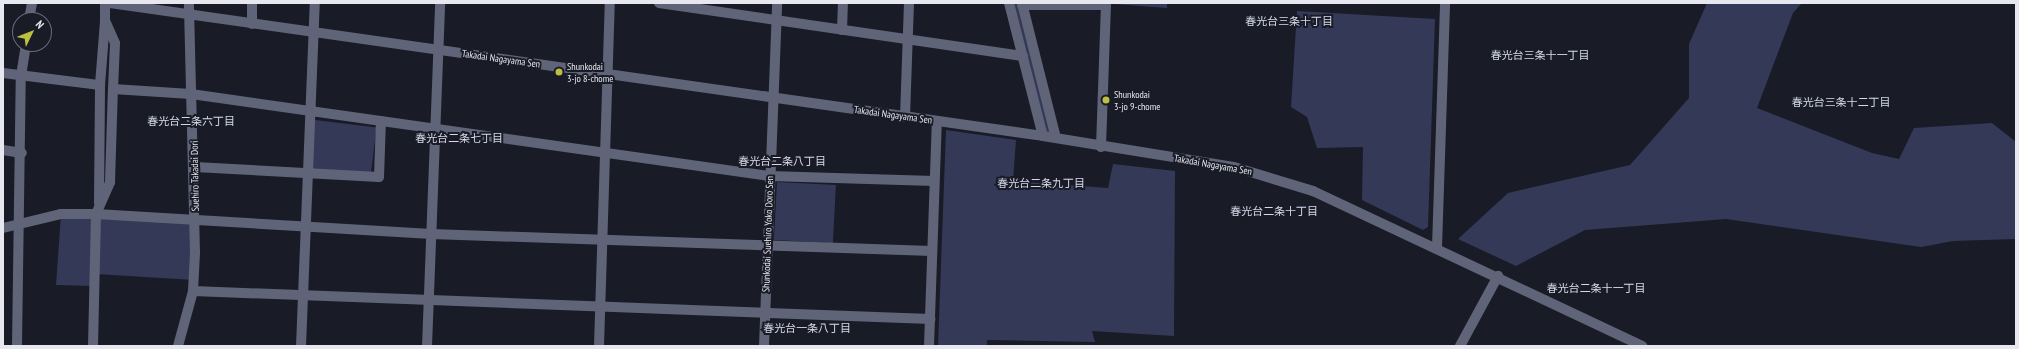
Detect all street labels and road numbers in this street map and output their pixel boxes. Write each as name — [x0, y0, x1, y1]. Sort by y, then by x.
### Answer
street label: Takadai Nagayama Sen — [461, 48, 541, 70]
street label: Takadai Nagayama Sen — [853, 104, 933, 126]
street label: Suehiro Takadai Dori — [188, 140, 202, 212]
street label: Takadai Nagayama Sen — [1173, 152, 1253, 178]
street label: Shunkodai Suehiro Yoko Doro Sen — [760, 176, 776, 292]

